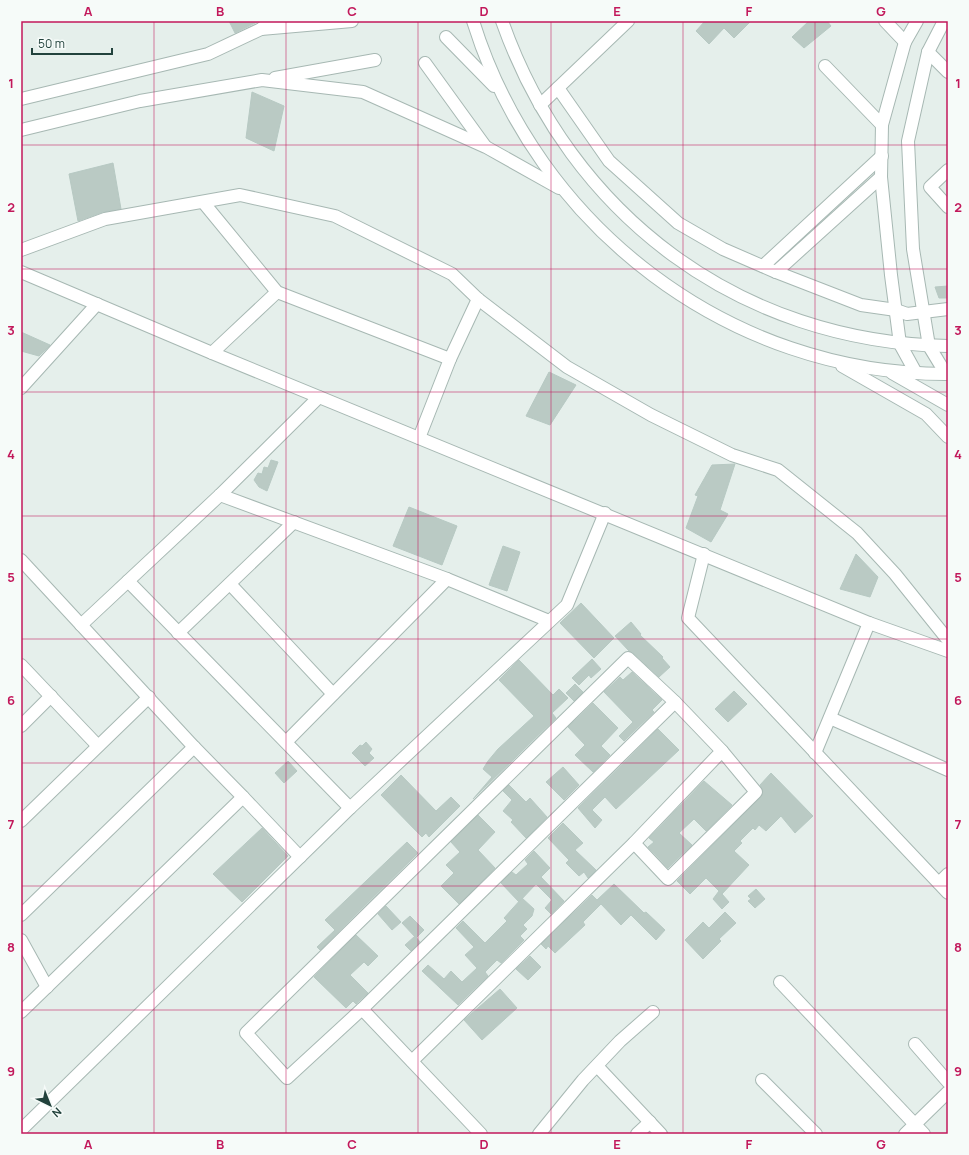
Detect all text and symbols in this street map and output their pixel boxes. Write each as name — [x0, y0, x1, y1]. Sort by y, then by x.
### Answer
text: A — [84, 2, 93, 20]
text: B — [216, 2, 224, 20]
text: C — [347, 2, 357, 20]
text: D — [479, 2, 489, 20]
text: E — [613, 2, 621, 20]
text: F — [746, 2, 753, 20]
text: G — [876, 2, 886, 20]
scale bar — [32, 30, 112, 56]
text: 50 m — [38, 35, 65, 52]
text: 1 — [8, 74, 14, 92]
text: 1 — [955, 74, 961, 92]
text: 2 — [7, 198, 15, 216]
text: 2 — [954, 198, 962, 216]
text: 3 — [7, 321, 15, 339]
text: 3 — [954, 321, 962, 339]
text: 4 — [7, 445, 15, 463]
text: 4 — [954, 445, 962, 463]
text: 5 — [7, 568, 15, 586]
text: 5 — [954, 568, 962, 586]
text: 6 — [7, 691, 15, 709]
text: 6 — [954, 691, 962, 709]
text: 7 — [8, 815, 15, 833]
text: 7 — [955, 815, 962, 833]
text: 8 — [7, 938, 15, 956]
text: 8 — [954, 938, 962, 956]
text: 9 — [7, 1062, 15, 1080]
text: 9 — [954, 1062, 962, 1080]
north arrow — [30, 1085, 70, 1125]
text: N — [49, 1104, 65, 1121]
text: A — [84, 1135, 93, 1153]
text: B — [216, 1135, 224, 1153]
text: C — [347, 1135, 357, 1153]
text: D — [479, 1135, 489, 1153]
text: E — [613, 1135, 621, 1153]
text: F — [746, 1135, 753, 1153]
text: G — [876, 1135, 886, 1153]

